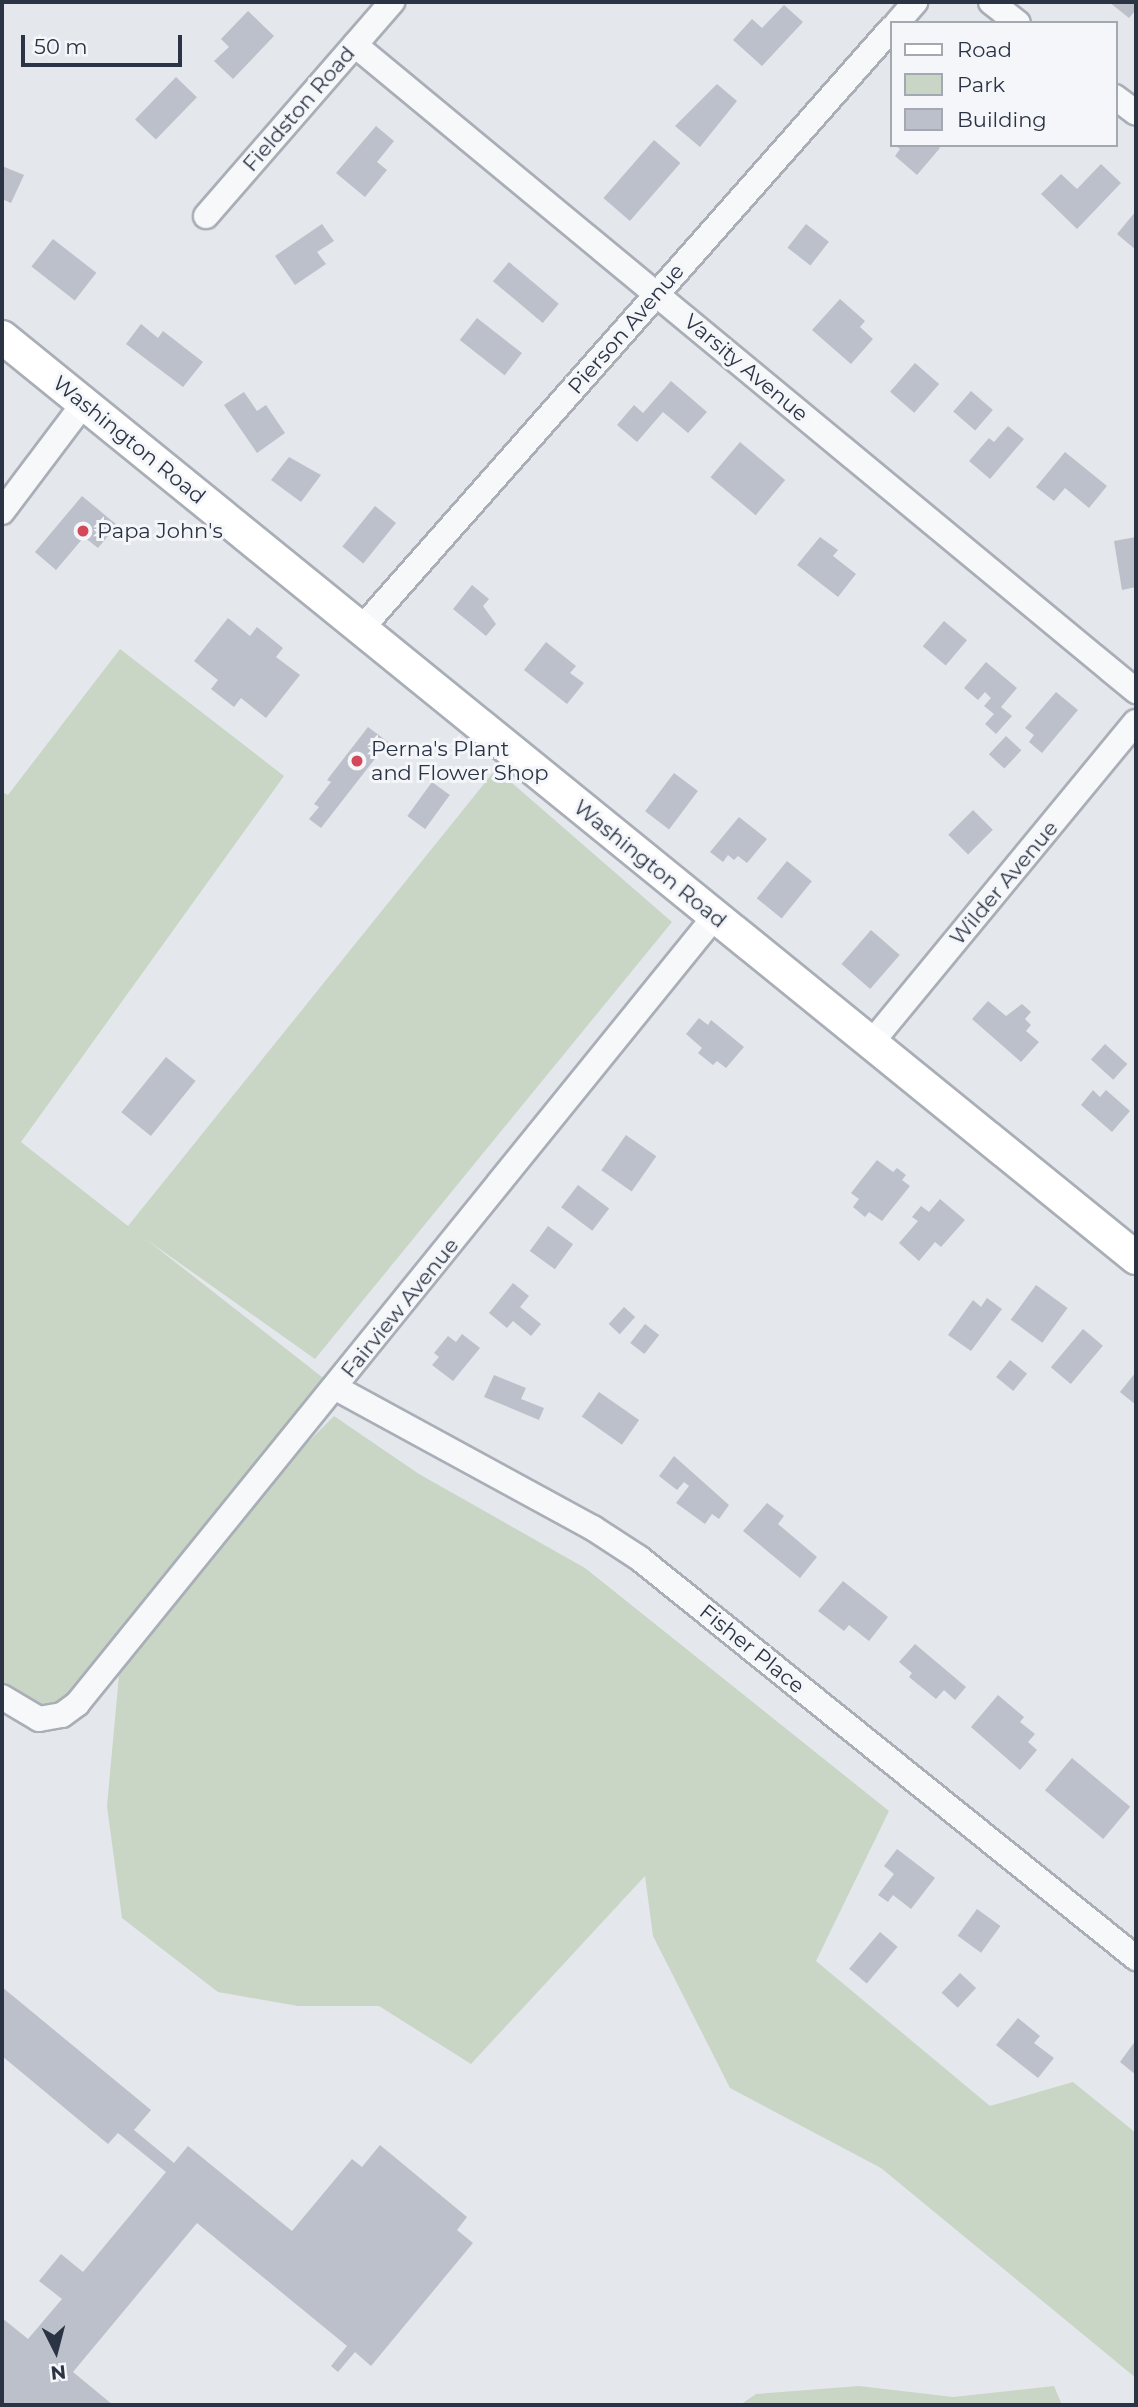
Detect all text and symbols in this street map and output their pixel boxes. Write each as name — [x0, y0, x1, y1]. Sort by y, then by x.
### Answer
scale bar — [24, 21, 186, 65]
legend — [890, 21, 1117, 147]
text: 50 m — [34, 34, 88, 59]
text: Road — [957, 37, 1012, 62]
street label: Fieldston Road — [238, 41, 360, 177]
text: Park — [957, 72, 1005, 97]
text: Building — [957, 107, 1047, 132]
street label: Pierson Avenue — [563, 259, 689, 399]
street label: Varsity Avenue — [679, 309, 813, 427]
street label: Washington Road — [48, 371, 210, 509]
place label: Papa John's — [97, 518, 223, 544]
marker: Papa John's — [75, 523, 91, 539]
place label: Perna's Plant and Flower Shop — [371, 736, 548, 786]
marker: Perna's Plant and Flower Shop — [349, 753, 365, 769]
street label: Washington Road — [569, 795, 731, 933]
street label: Wilder Avenue — [945, 816, 1063, 950]
street label: Fairview Avenue — [336, 1233, 464, 1383]
street label: Fisher Place — [695, 1599, 809, 1699]
north arrow — [21, 2316, 91, 2386]
text: N — [49, 2360, 67, 2385]

